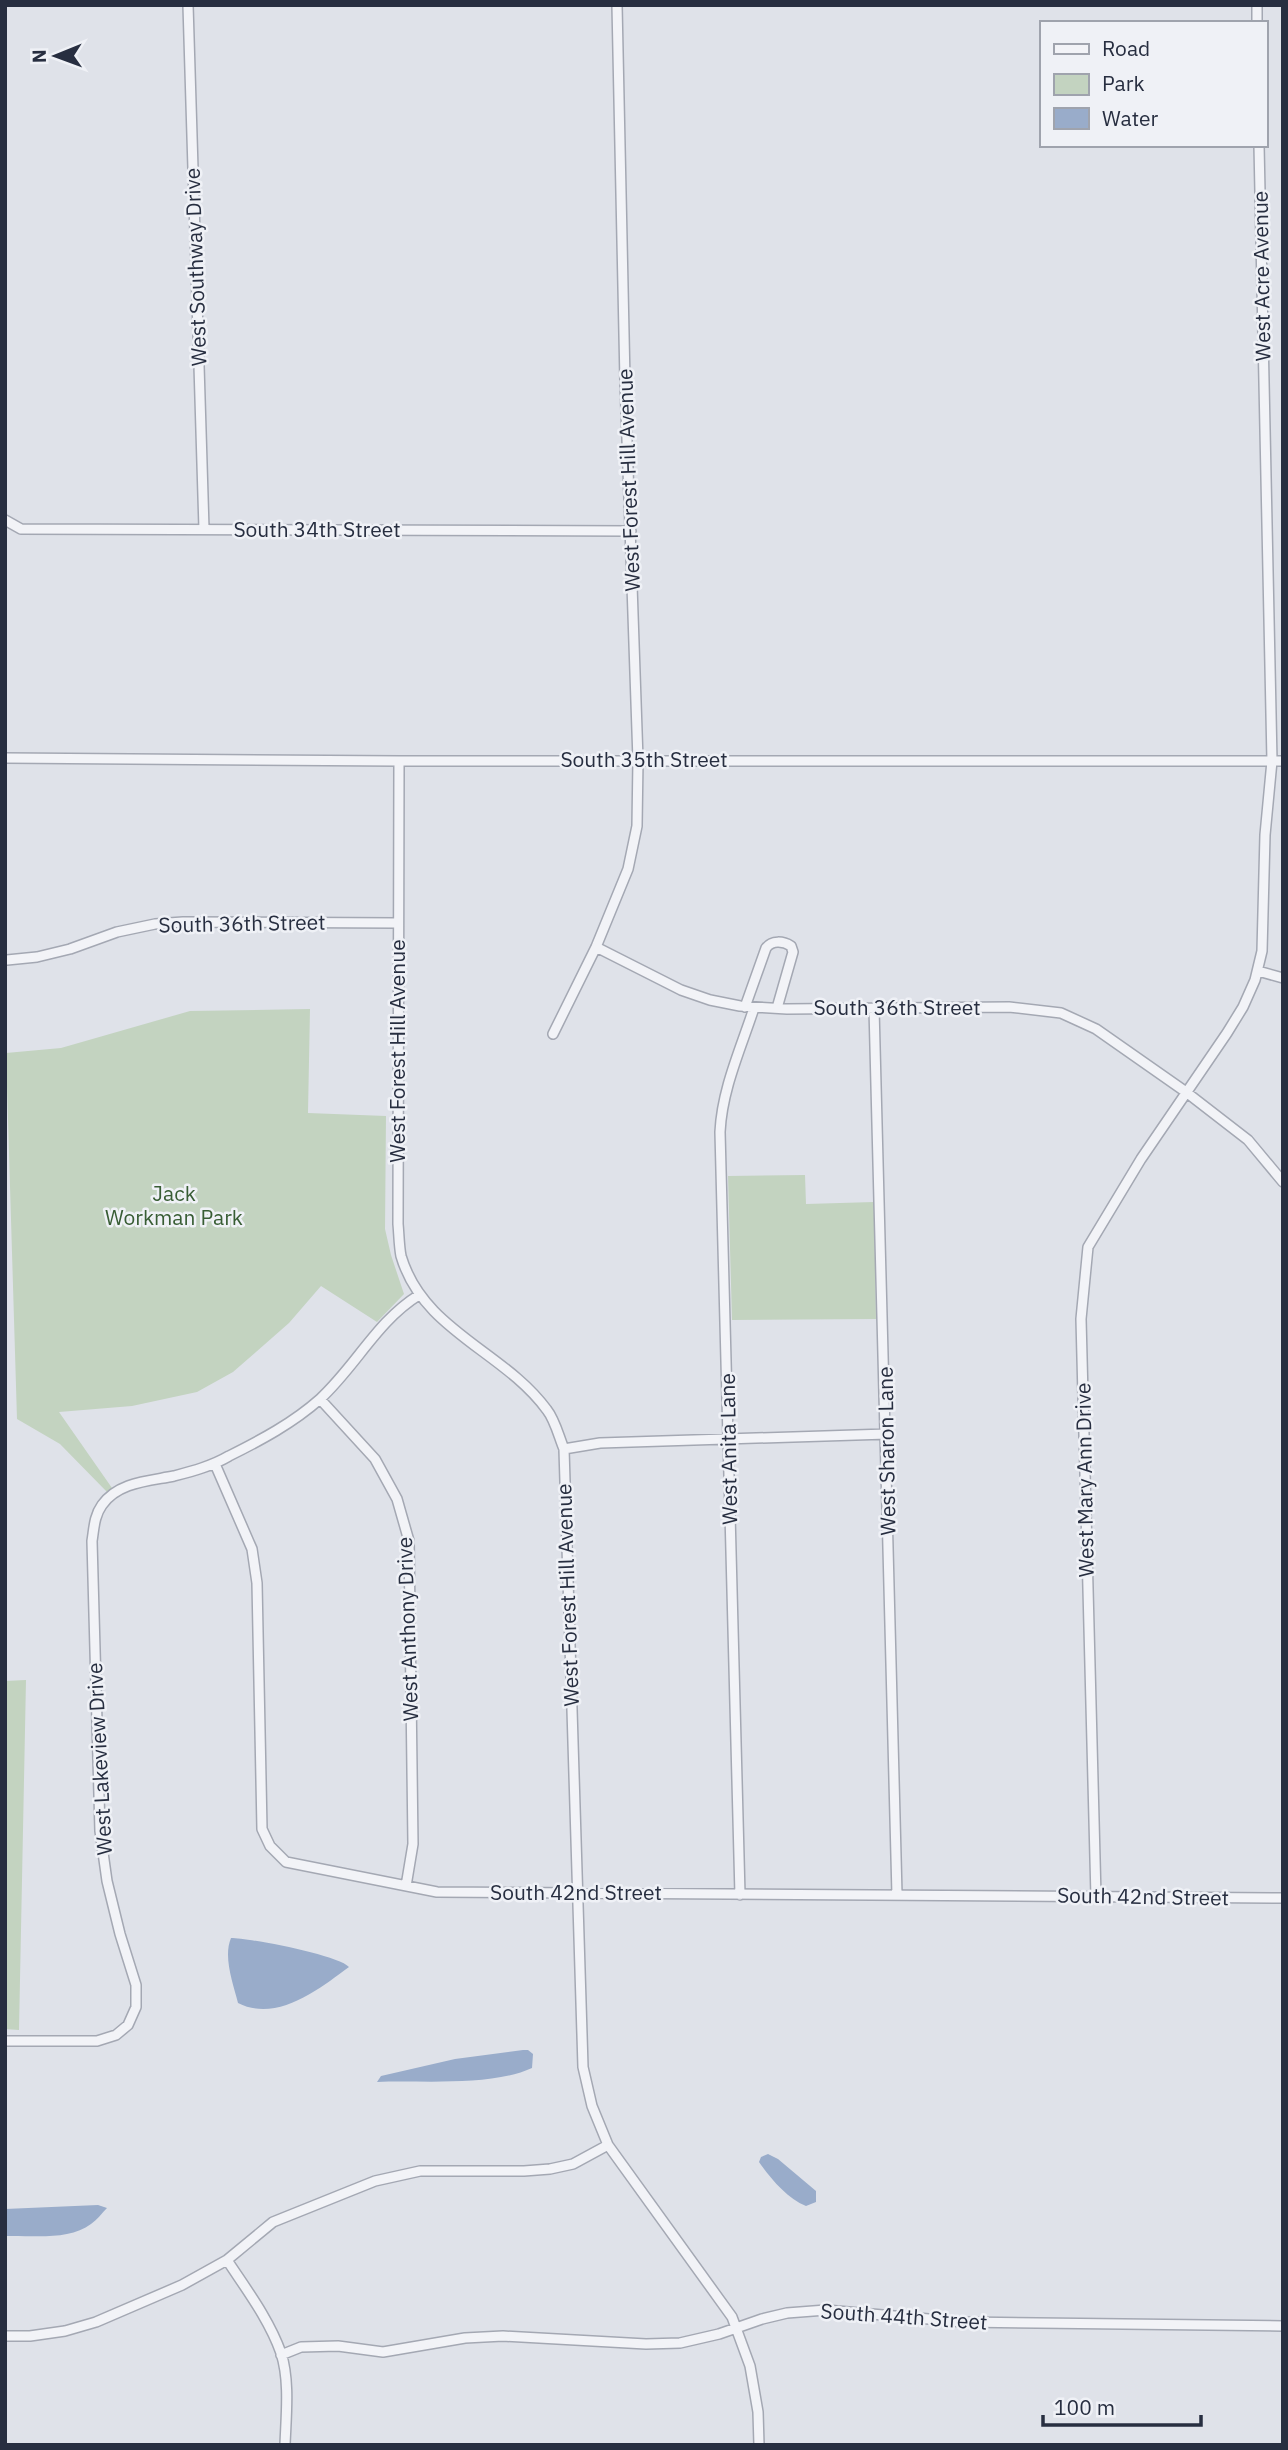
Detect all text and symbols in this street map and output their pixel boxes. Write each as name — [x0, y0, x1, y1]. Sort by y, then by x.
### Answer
north arrow — [21, 21, 91, 91]
legend — [1040, 21, 1267, 147]
text: Road — [1102, 34, 1150, 62]
text: N — [27, 49, 51, 63]
text: Park — [1102, 69, 1145, 97]
text: Water — [1102, 104, 1159, 132]
street label: West Southway Drive — [178, 167, 212, 367]
street label: West Acre Avenue — [1246, 191, 1276, 362]
street label: West Forest Hill Avenue — [610, 368, 646, 592]
street label: South 34th Street — [233, 515, 401, 543]
street label: South 35th Street — [560, 745, 728, 773]
street label: South 36th Street — [158, 908, 326, 938]
street label: West Forest Hill Avenue — [383, 939, 411, 1163]
street label: South 36th Street — [813, 993, 981, 1021]
park label: Jack Workman Park — [105, 1179, 243, 1231]
street label: West Sharon Lane — [871, 1366, 901, 1536]
street label: West Anita Lane — [713, 1373, 743, 1525]
street label: West Mary Ann Drive — [1068, 1382, 1100, 1578]
street label: West Forest Hill Avenue — [549, 1483, 585, 1707]
street label: West Anthony Drive — [390, 1536, 424, 1722]
street label: West Lakeview Drive — [80, 1662, 118, 1856]
street label: South 42nd Street — [490, 1878, 662, 1906]
street label: South 42nd Street — [1057, 1881, 1229, 1911]
street label: South 44th Street — [820, 2296, 988, 2336]
scale bar — [1043, 2384, 1200, 2428]
text: 100 m — [1054, 2393, 1115, 2421]

